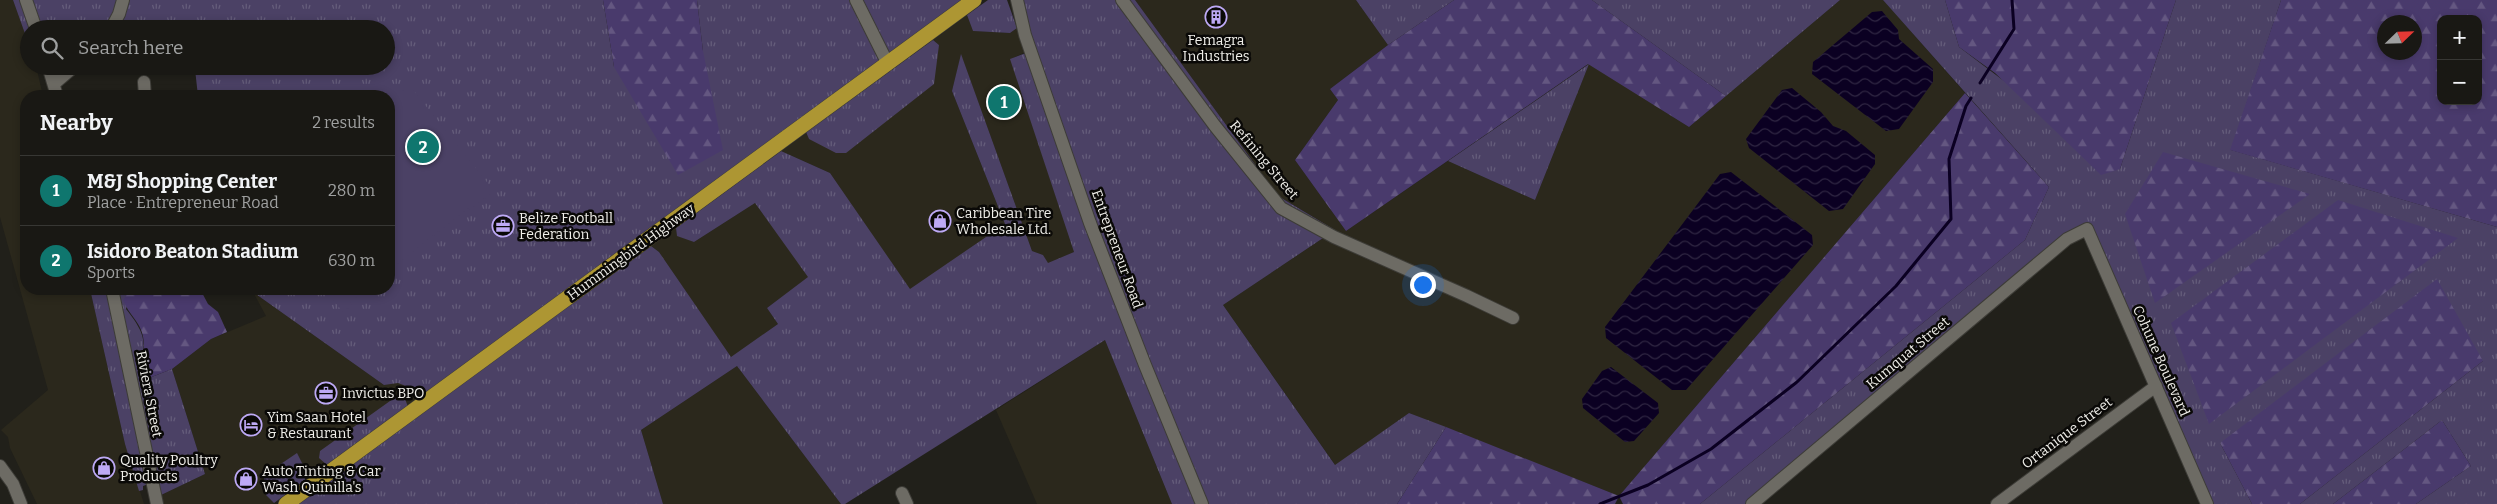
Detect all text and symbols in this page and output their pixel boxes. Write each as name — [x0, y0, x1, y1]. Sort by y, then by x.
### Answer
building icon: Femagra Industries — [1204, 5, 1228, 29]
north arrow — [2377, 15, 2422, 60]
map controls — [2437, 15, 2482, 105]
button: + — [2437, 15, 2482, 60]
search box — [20, 20, 395, 75]
place label: Femagra Industries — [1182, 32, 1250, 65]
icon: search — [38, 34, 66, 62]
text: Search here — [78, 36, 183, 59]
button: − — [2437, 60, 2482, 105]
pin: 1 — [988, 83, 1020, 121]
text: Nearby — [40, 110, 113, 136]
text: 2 results — [312, 113, 375, 132]
street label: Refining Street — [1226, 117, 1302, 203]
pin: 2 — [407, 128, 439, 166]
text: M&J Shopping Center — [87, 170, 277, 193]
text: 1 — [53, 181, 59, 200]
text: 280 m — [328, 181, 375, 200]
street label: Entrepreneur Road — [1088, 187, 1146, 311]
text: Place · Entrepreneur Road — [87, 193, 279, 212]
street label: Hummingbird Highway — [564, 200, 698, 304]
place label: Caribbean Tire Wholesale Ltd. — [956, 205, 1051, 238]
shop icon: Caribbean Tire Wholesale Ltd. — [928, 209, 952, 233]
place label: Belize Football Federation — [519, 210, 613, 243]
office icon: Belize Football Federation — [491, 214, 515, 238]
text: Isidoro Beaton Stadium — [87, 240, 298, 263]
text: 2 — [51, 251, 61, 270]
text: 630 m — [328, 251, 375, 270]
text: Sports — [87, 263, 135, 282]
your location — [1410, 272, 1436, 298]
street label: Cohune Boulevard — [2129, 303, 2193, 419]
street label: Kumquat Street — [1863, 313, 1953, 393]
street label: Riviera Street — [132, 349, 166, 439]
office icon: Invictus BPO — [314, 381, 338, 405]
place label: Invictus BPO — [342, 385, 424, 402]
street label: Ortanique Street — [2018, 393, 2116, 473]
place label: Yim Saan Hotel & Restaurant — [267, 409, 366, 442]
hotel icon: Yim Saan Hotel & Restaurant — [239, 413, 263, 437]
place label: Quality Poultry Products — [120, 452, 218, 485]
shop icon: Quality Poultry Products — [92, 456, 116, 480]
place label: Auto Tinting & Car Wash Quinilla's — [262, 463, 381, 496]
shop icon: Auto Tinting & Car Wash Quinilla's — [234, 467, 258, 491]

